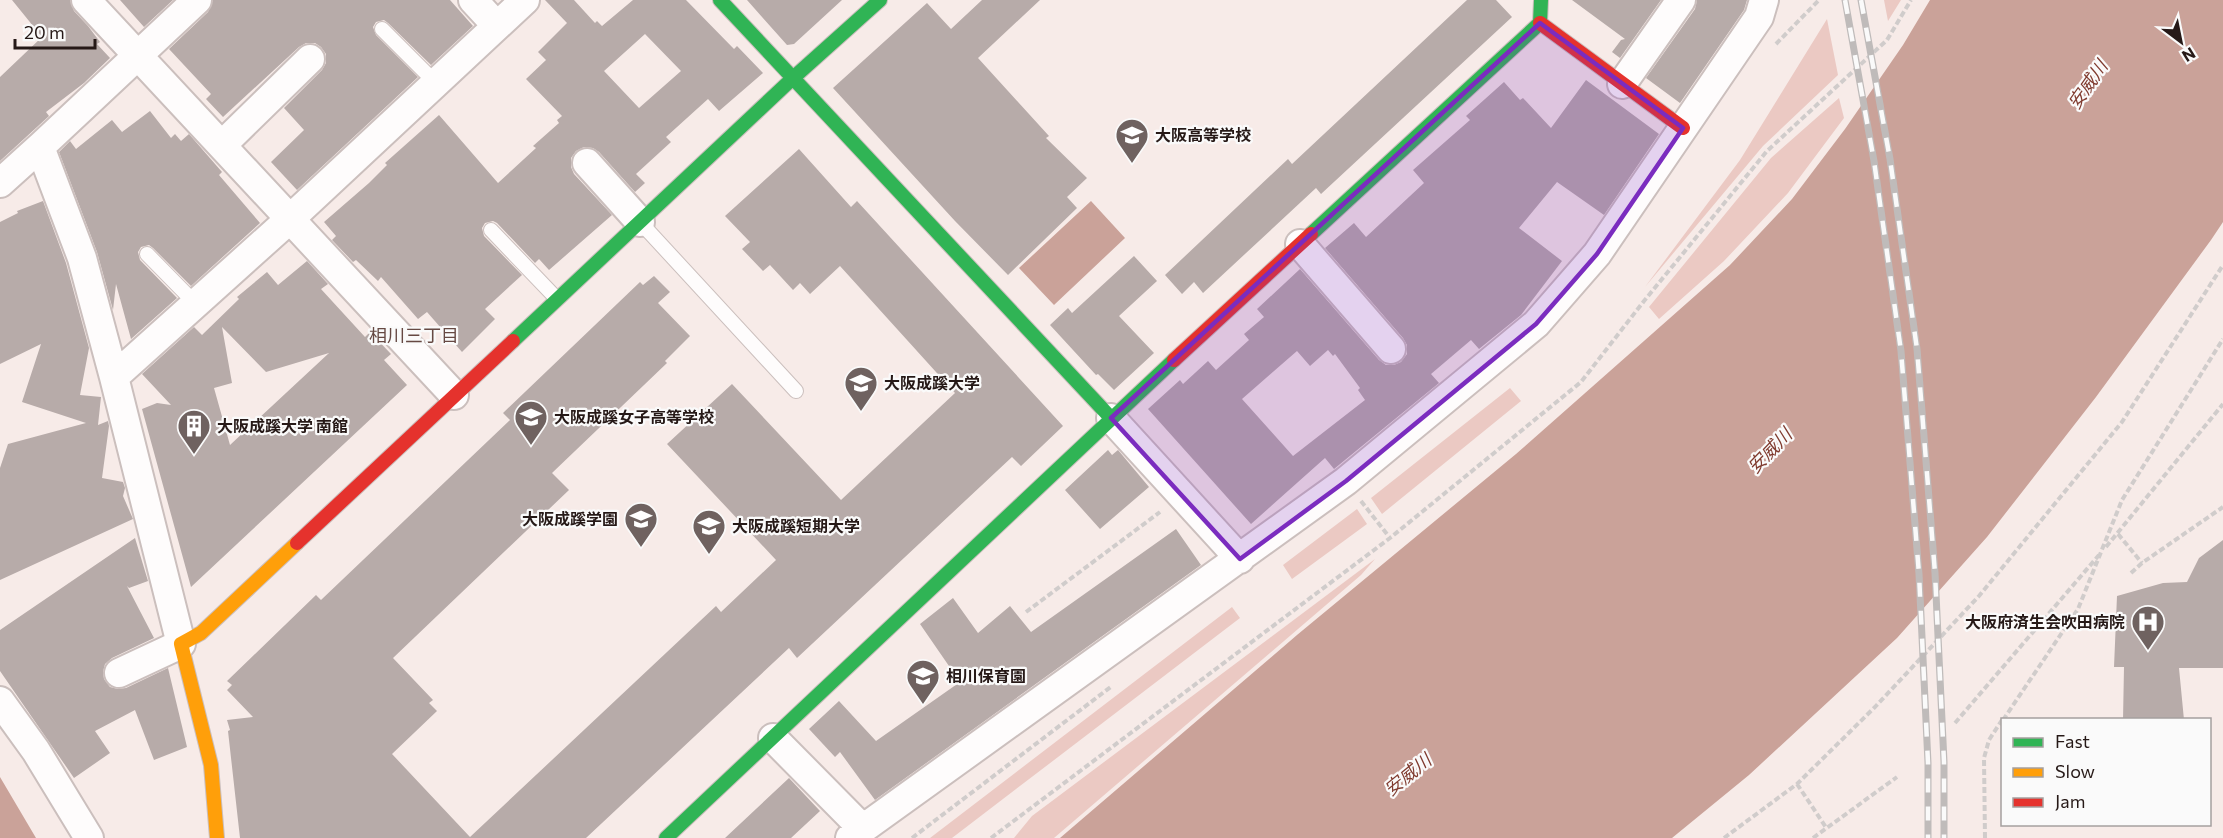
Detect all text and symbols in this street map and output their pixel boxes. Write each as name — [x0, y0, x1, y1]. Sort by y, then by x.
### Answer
scale bar — [15, 12, 94, 50]
north arrow — [2151, 12, 2211, 72]
text: 20 m — [24, 21, 65, 43]
text: N — [2179, 44, 2199, 66]
water label: 安威川 — [2063, 54, 2113, 113]
school or university icon: 大阪高等学校 — [1114, 117, 1150, 164]
place label: 大阪高等学校 — [1155, 125, 1251, 144]
district label: 相川三丁目 — [369, 324, 459, 346]
school or university icon: 大阪成蹊大学 — [843, 365, 879, 412]
place label: 大阪成蹊大学 — [884, 373, 980, 392]
school or university icon: 大阪成蹊女子高等学校 — [513, 399, 549, 446]
place label: 大阪成蹊女子高等学校 — [554, 407, 714, 426]
building icon: 大阪成蹊大学 南館 — [176, 408, 212, 455]
place label: 大阪成蹊大学 南館 — [217, 416, 348, 435]
water label: 安威川 — [1743, 422, 1797, 477]
school or university icon: 大阪成蹊学園 — [623, 501, 659, 548]
school or university icon: 大阪成蹊短期大学 — [691, 508, 727, 555]
place label: 大阪成蹊学園 — [522, 509, 618, 528]
place label: 大阪成蹊短期大学 — [732, 516, 860, 535]
hospital icon: 大阪府済生会吹田病院 — [2130, 604, 2166, 651]
place label: 大阪府済生会吹田病院 — [1965, 612, 2125, 631]
school or university icon: 相川保育園 — [905, 658, 941, 705]
place label: 相川保育園 — [946, 666, 1026, 685]
legend — [2001, 718, 2211, 826]
text: Fast — [2055, 730, 2090, 752]
water label: 安威川 — [1379, 747, 1437, 800]
text: Slow — [2055, 760, 2095, 782]
text: Jam — [2055, 790, 2085, 812]

